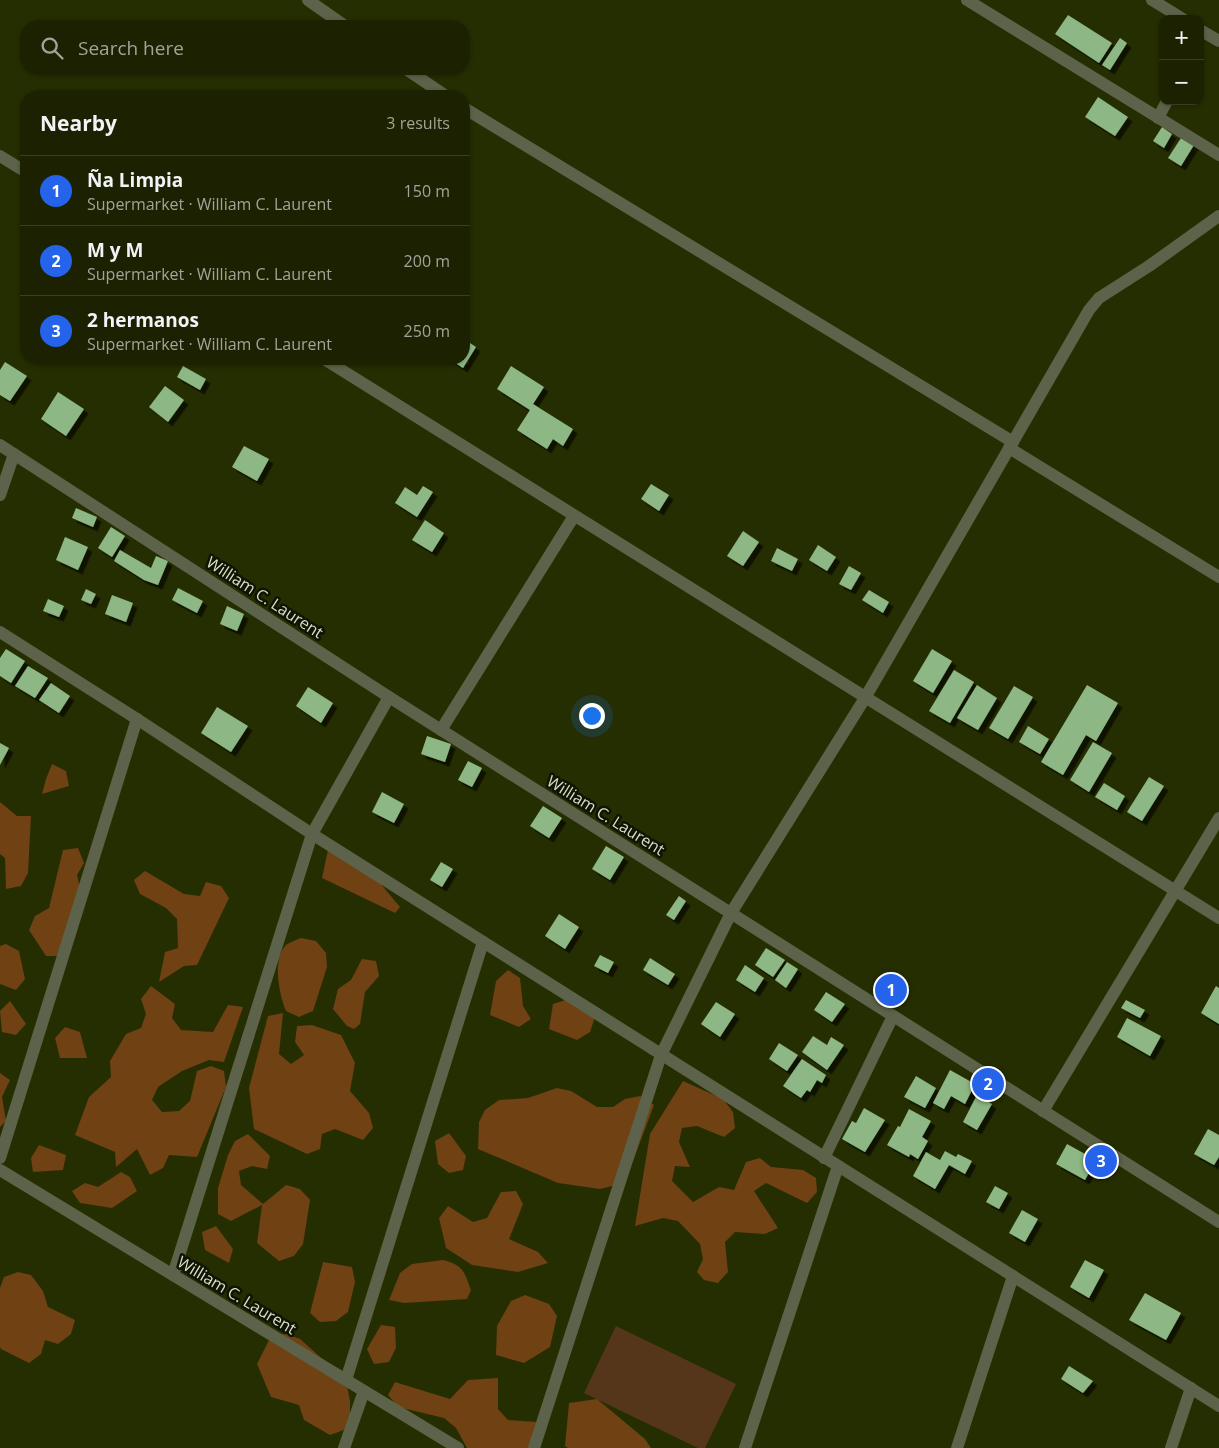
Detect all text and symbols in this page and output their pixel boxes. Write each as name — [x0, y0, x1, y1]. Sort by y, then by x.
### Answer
map controls — [1159, 15, 1204, 105]
button: + — [1159, 15, 1204, 60]
search box — [20, 20, 470, 75]
icon: search — [38, 34, 66, 62]
text: Search here — [78, 35, 184, 61]
button: − — [1159, 60, 1204, 105]
text: Nearby — [40, 109, 117, 137]
text: 3 results — [386, 112, 450, 134]
text: Ña Limpia — [87, 167, 183, 193]
text: 1 — [51, 180, 61, 202]
text: 150 m — [404, 180, 450, 202]
text: Supermarket · William C. Laurent — [87, 193, 332, 215]
text: M y M — [87, 237, 144, 263]
text: 2 — [51, 250, 61, 272]
text: 200 m — [404, 250, 450, 272]
text: Supermarket · William C. Laurent — [87, 263, 332, 285]
text: 2 hermanos — [87, 307, 199, 333]
text: 3 — [51, 320, 61, 342]
text: 250 m — [404, 320, 450, 342]
text: Supermarket · William C. Laurent — [87, 333, 332, 355]
street label: William C. Laurent — [202, 551, 328, 643]
your location — [579, 703, 605, 729]
street label: William C. Laurent — [543, 770, 669, 860]
pin: 1 — [875, 971, 907, 1009]
pin: 2 — [972, 1065, 1004, 1103]
pin: 3 — [1085, 1142, 1117, 1180]
street label: William C. Laurent — [173, 1251, 301, 1339]

